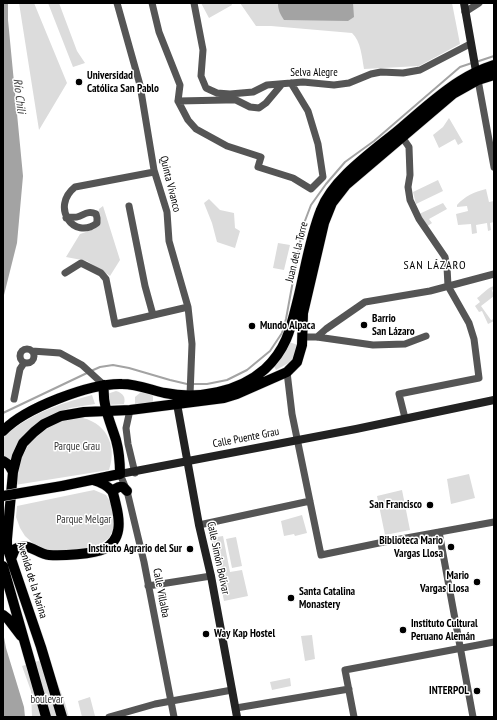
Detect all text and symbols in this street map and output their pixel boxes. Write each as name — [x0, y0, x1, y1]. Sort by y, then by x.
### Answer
street label: Selva Alegre — [290, 66, 338, 80]
place label: Universidad Católica San Pablo — [87, 69, 159, 95]
marker: Universidad Católica San Pablo — [74, 77, 84, 87]
water label: Río Chili — [10, 78, 28, 114]
street label: Quinta Vivanco — [157, 155, 183, 213]
street label: Juan del la Torre — [283, 221, 311, 283]
district label: SAN LÁZARO — [403, 259, 467, 273]
place label: Barrio San Lázaro — [372, 312, 415, 338]
place label: Mundo Alpaca — [260, 319, 315, 333]
marker: Barrio San Lázaro — [359, 320, 369, 330]
marker: Mundo Alpaca — [247, 321, 257, 331]
street label: Calle Puente Grau — [212, 425, 280, 451]
park label: Parque Grau — [54, 440, 100, 454]
place label: San Francisco — [369, 498, 422, 512]
marker: San Francisco — [425, 500, 435, 510]
park label: Parque Melgar — [57, 513, 111, 527]
street label: Calle Simón Bolívar — [204, 520, 232, 596]
place label: Biblioteca Mario Vargas Llosa — [379, 534, 443, 560]
street label: Avenida de la Marina — [14, 540, 50, 620]
place label: Instituto Agrario del Sur — [88, 542, 182, 556]
marker: Biblioteca Mario Vargas Llosa — [446, 542, 456, 552]
marker: Instituto Agrario del Sur — [185, 544, 195, 554]
street label: Calle Villalba — [150, 567, 172, 619]
place label: Mario Vargas Llosa — [420, 569, 469, 595]
marker: Mario Vargas Llosa — [472, 577, 482, 587]
place label: Santa Catalina Monastery — [299, 585, 355, 611]
marker: Santa Catalina Monastery — [286, 593, 296, 603]
place label: Instituto Cultural Peruano Alemán — [411, 617, 478, 643]
marker: Instituto Cultural Peruano Alemán — [398, 625, 408, 635]
place label: Way Kap Hostel — [214, 627, 275, 641]
marker: Way Kap Hostel — [201, 629, 211, 639]
place label: INTERPOL — [429, 684, 469, 698]
marker: INTERPOL — [472, 686, 482, 696]
park label: boulevar — [31, 693, 63, 707]

